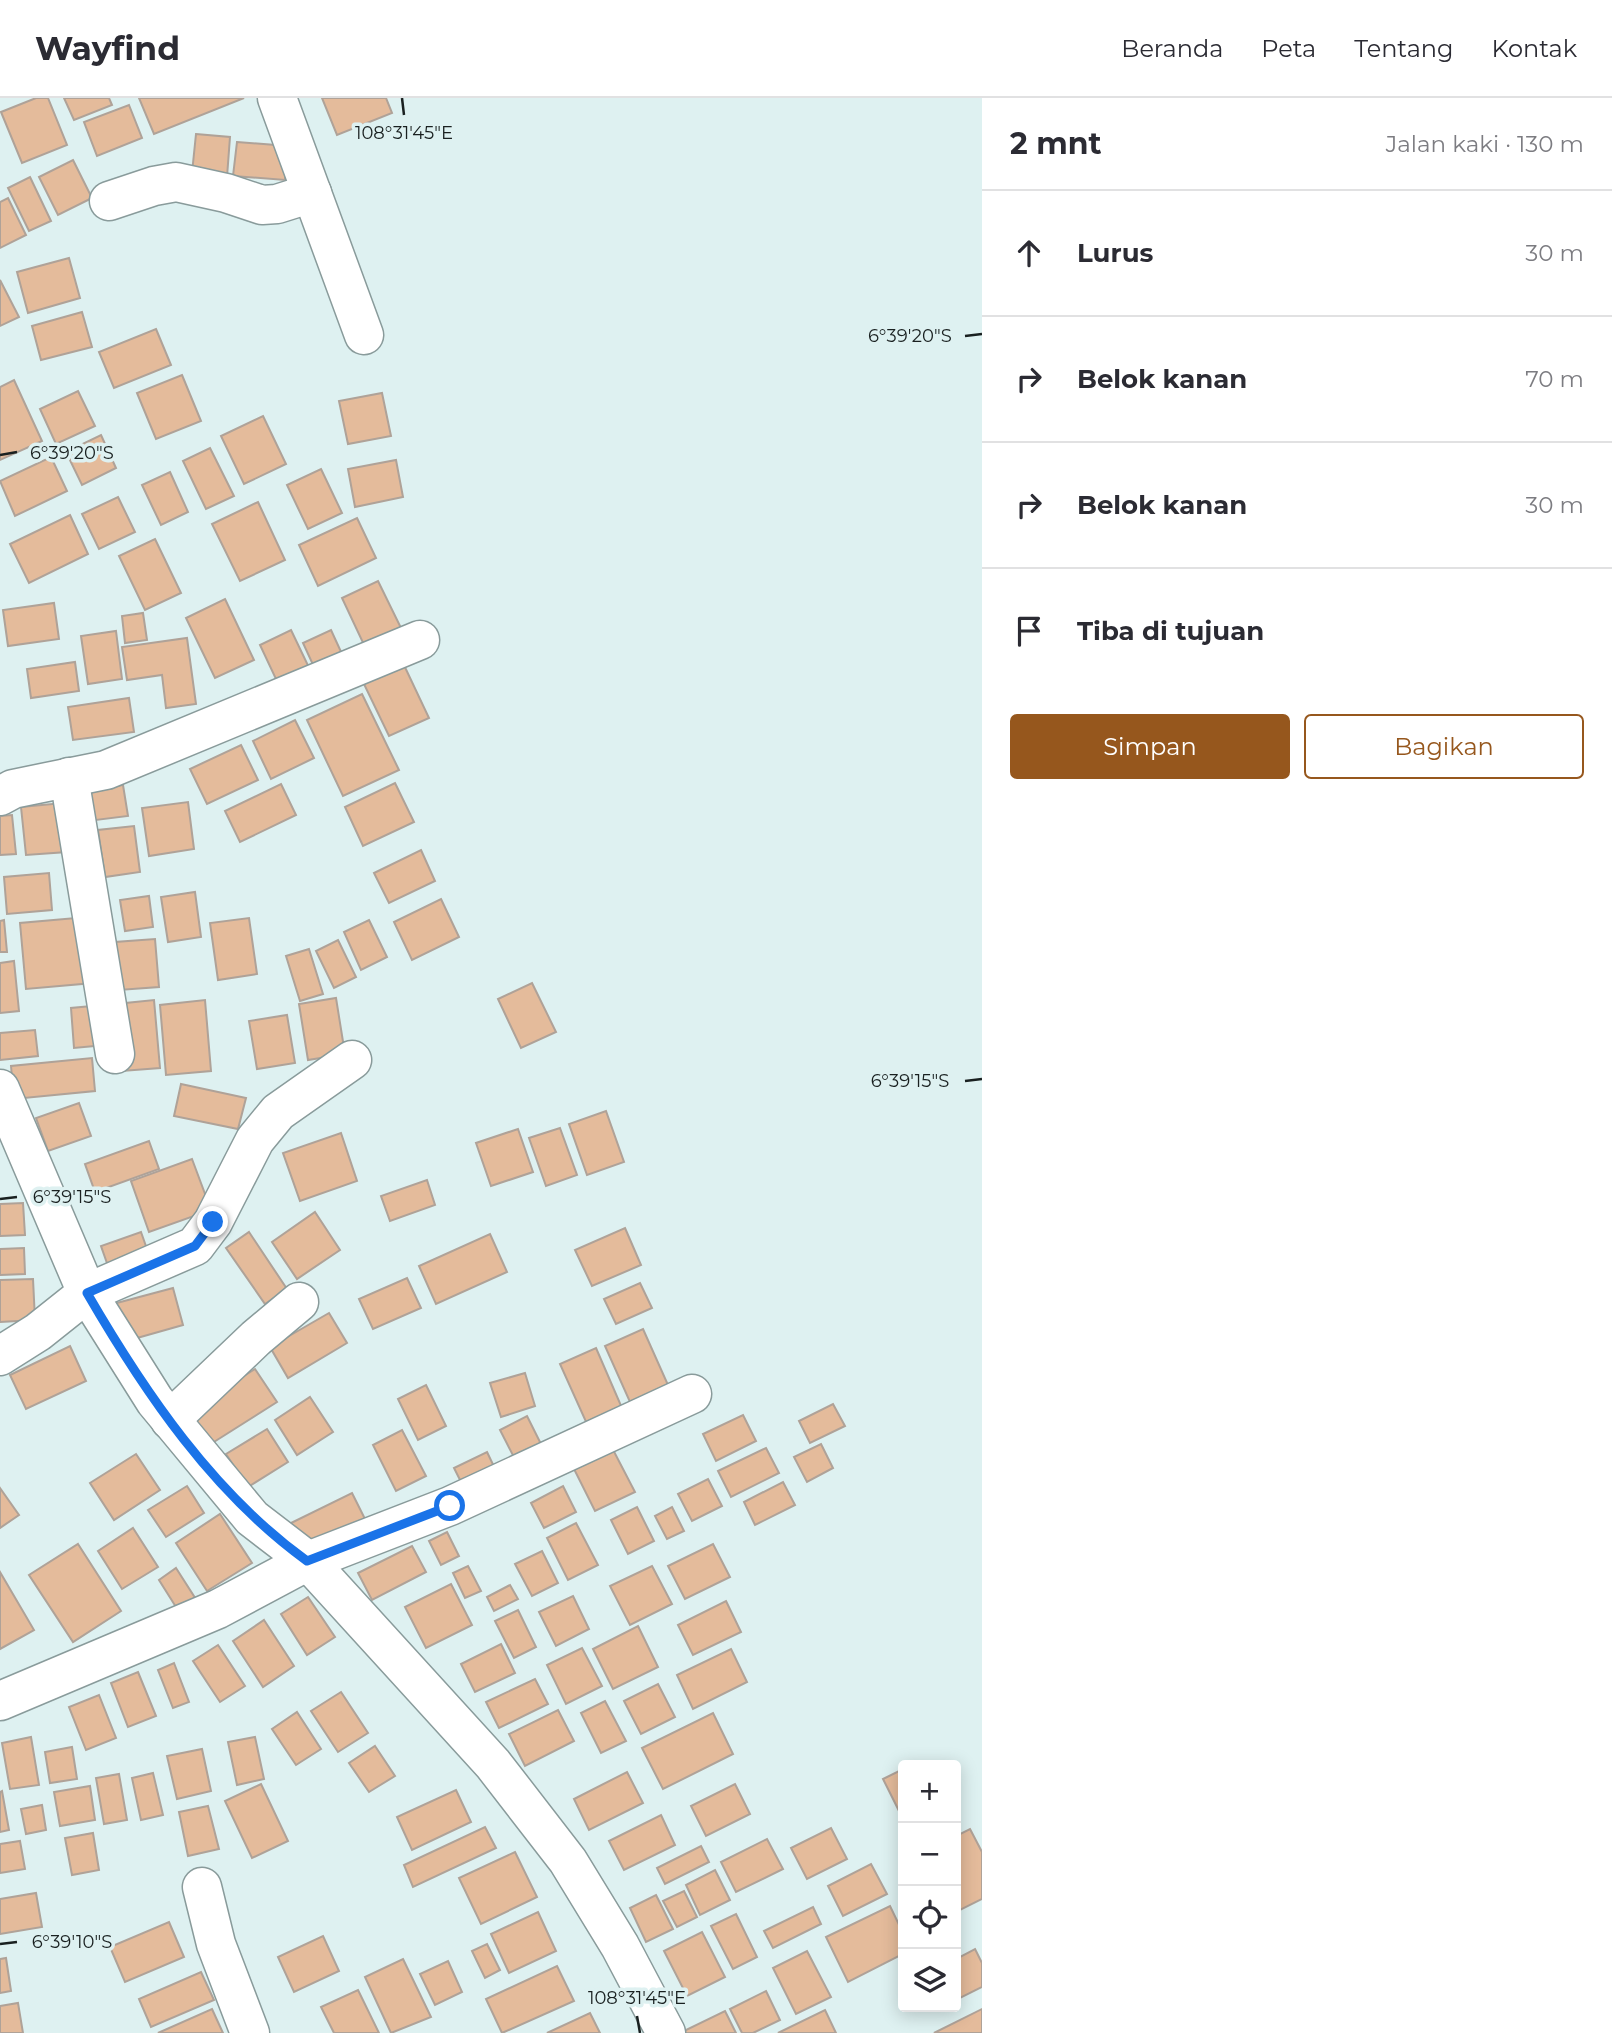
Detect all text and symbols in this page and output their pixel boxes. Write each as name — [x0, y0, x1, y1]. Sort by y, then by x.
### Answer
text: Wayfind — [35, 28, 180, 68]
text: Beranda — [1121, 34, 1223, 63]
text: Peta — [1261, 34, 1316, 63]
text: Tentang — [1354, 34, 1453, 63]
text: Kontak — [1491, 34, 1577, 63]
text: 108°31'45"E — [355, 122, 453, 144]
text: 2 mnt — [1010, 125, 1101, 162]
text: Jalan kaki · 130 m — [1386, 130, 1584, 158]
icon: ahead — [1010, 234, 1048, 272]
text: Lurus — [1077, 237, 1153, 269]
text: 30 m — [1525, 239, 1584, 267]
text: 6°39'20"S — [868, 325, 952, 347]
icon: right — [1010, 360, 1048, 398]
text: Belok kanan — [1077, 363, 1247, 395]
text: 70 m — [1525, 365, 1584, 393]
text: 6°39'20"S — [30, 442, 114, 464]
icon: right — [1010, 486, 1048, 524]
text: Belok kanan — [1077, 489, 1247, 521]
text: 30 m — [1525, 491, 1584, 519]
icon: arrive — [1010, 612, 1048, 650]
text: Tiba di tujuan — [1077, 615, 1264, 647]
button: Simpan — [1010, 714, 1290, 779]
button: Bagikan — [1304, 714, 1584, 779]
text: 6°39'15"S — [871, 1070, 949, 1092]
text: 6°39'15"S — [33, 1186, 111, 1208]
route end — [197, 1206, 228, 1237]
route start — [434, 1490, 465, 1521]
map controls — [898, 1760, 961, 2012]
button: + — [898, 1760, 961, 1823]
button: − — [898, 1823, 961, 1886]
button: locate — [898, 1886, 961, 1949]
text: 6°39'10"S — [32, 1931, 112, 1953]
button: layers — [898, 1949, 961, 2012]
text: 108°31'45"E — [588, 1987, 686, 2009]

